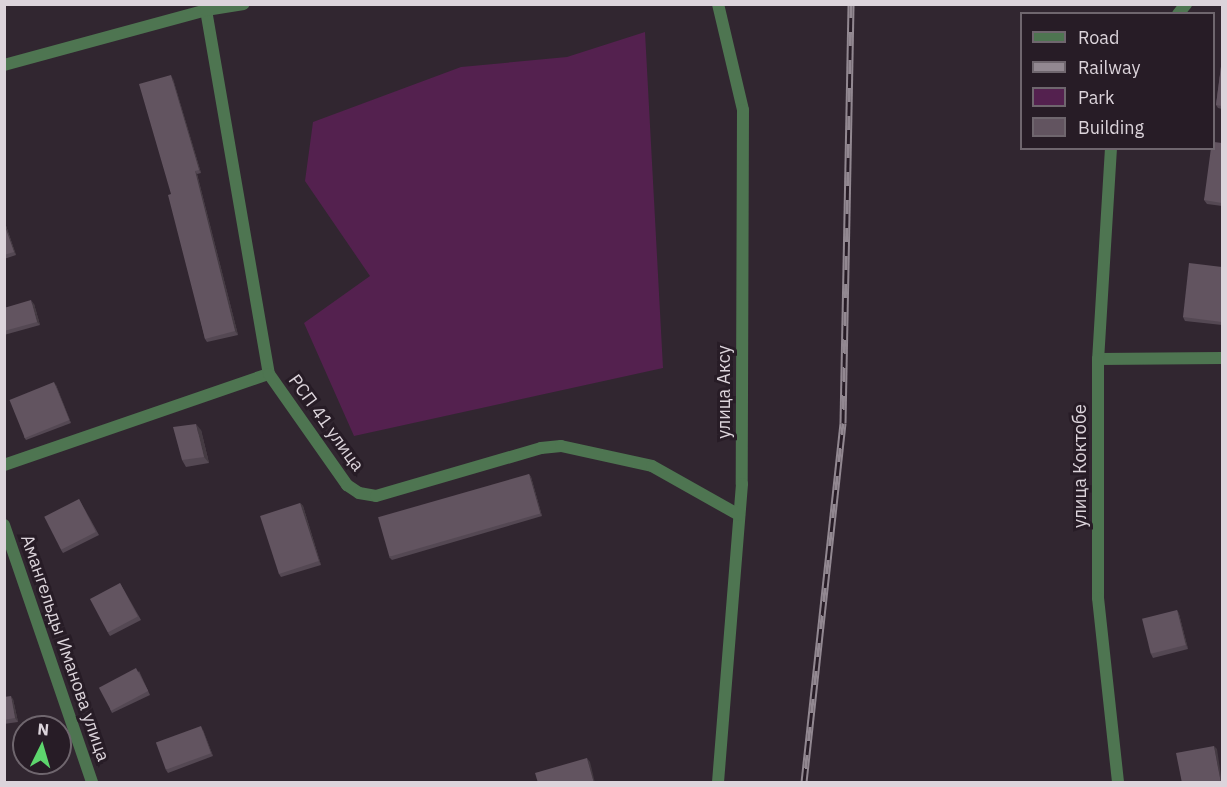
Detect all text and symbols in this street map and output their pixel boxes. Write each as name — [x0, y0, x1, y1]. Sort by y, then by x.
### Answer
legend — [1020, 12, 1215, 150]
text: Road — [1078, 26, 1119, 49]
text: Railway — [1078, 56, 1140, 79]
text: Park — [1078, 86, 1114, 109]
text: Building — [1078, 116, 1144, 139]
street label: улица Аксу — [713, 345, 735, 439]
street label: РСП 41 улица — [284, 370, 368, 476]
street label: улица Коктобе — [1069, 404, 1091, 528]
street label: Амангельды Иманова улица — [16, 532, 114, 764]
north arrow — [12, 715, 72, 775]
text: N — [37, 719, 50, 740]

